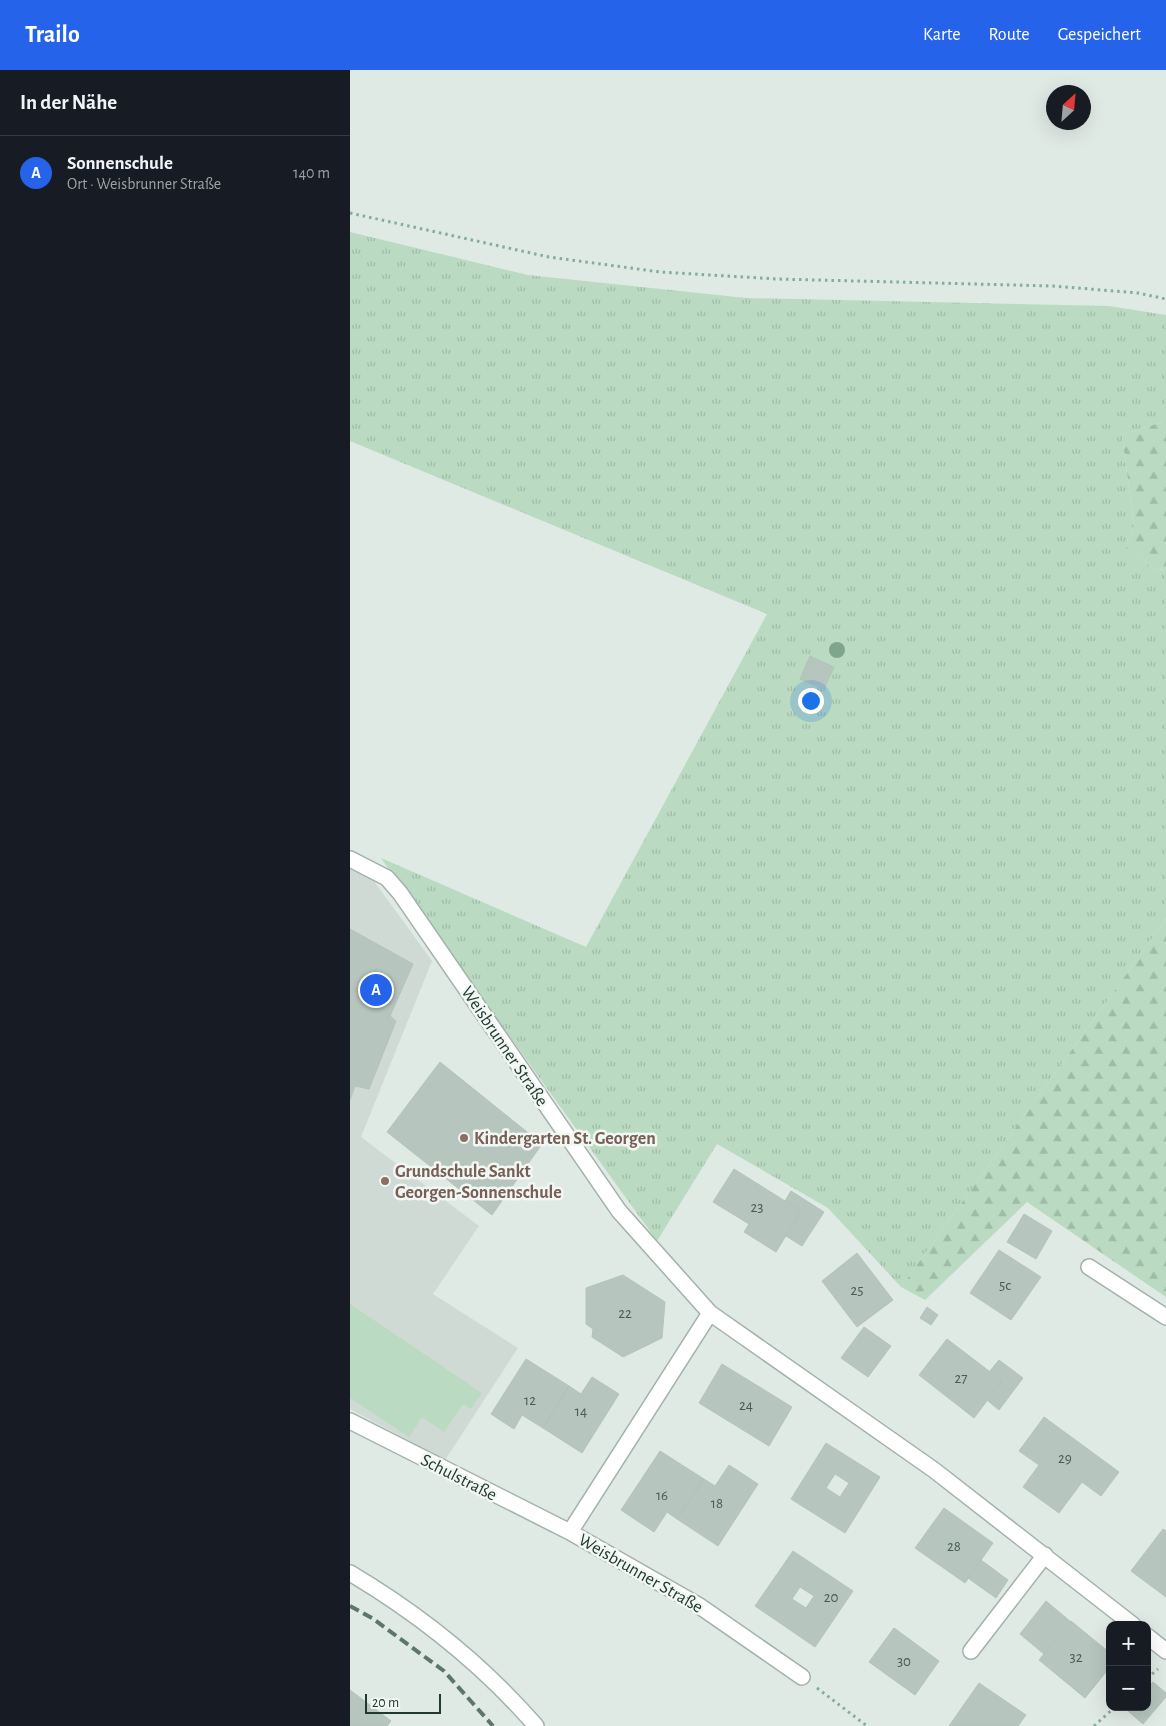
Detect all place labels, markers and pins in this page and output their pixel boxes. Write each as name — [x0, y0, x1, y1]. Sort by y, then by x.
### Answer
pin: A — [360, 971, 392, 1009]
place label: Kindergarten St. Georgen — [474, 1130, 656, 1148]
marker: Kindergarten St. Georgen — [458, 1132, 470, 1144]
place label: Grundschule Sankt Georgen-Sonnenschule — [395, 1163, 562, 1202]
marker: Grundschule Sankt Georgen-Sonnenschule — [379, 1175, 391, 1187]

